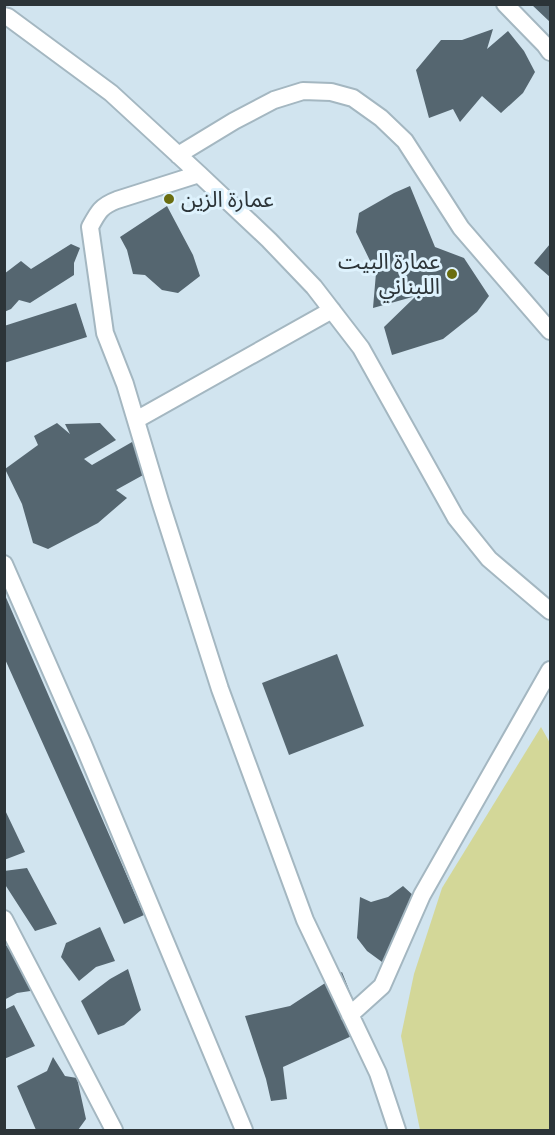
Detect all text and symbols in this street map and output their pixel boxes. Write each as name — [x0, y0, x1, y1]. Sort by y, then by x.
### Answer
place label: عمارة الزين — [181, 186, 274, 213]
marker: عمارة الزين — [162, 192, 176, 206]
place label: عمارة البيت اللبناني — [338, 248, 440, 303]
marker: عمارة البيت اللبناني — [445, 267, 459, 281]

